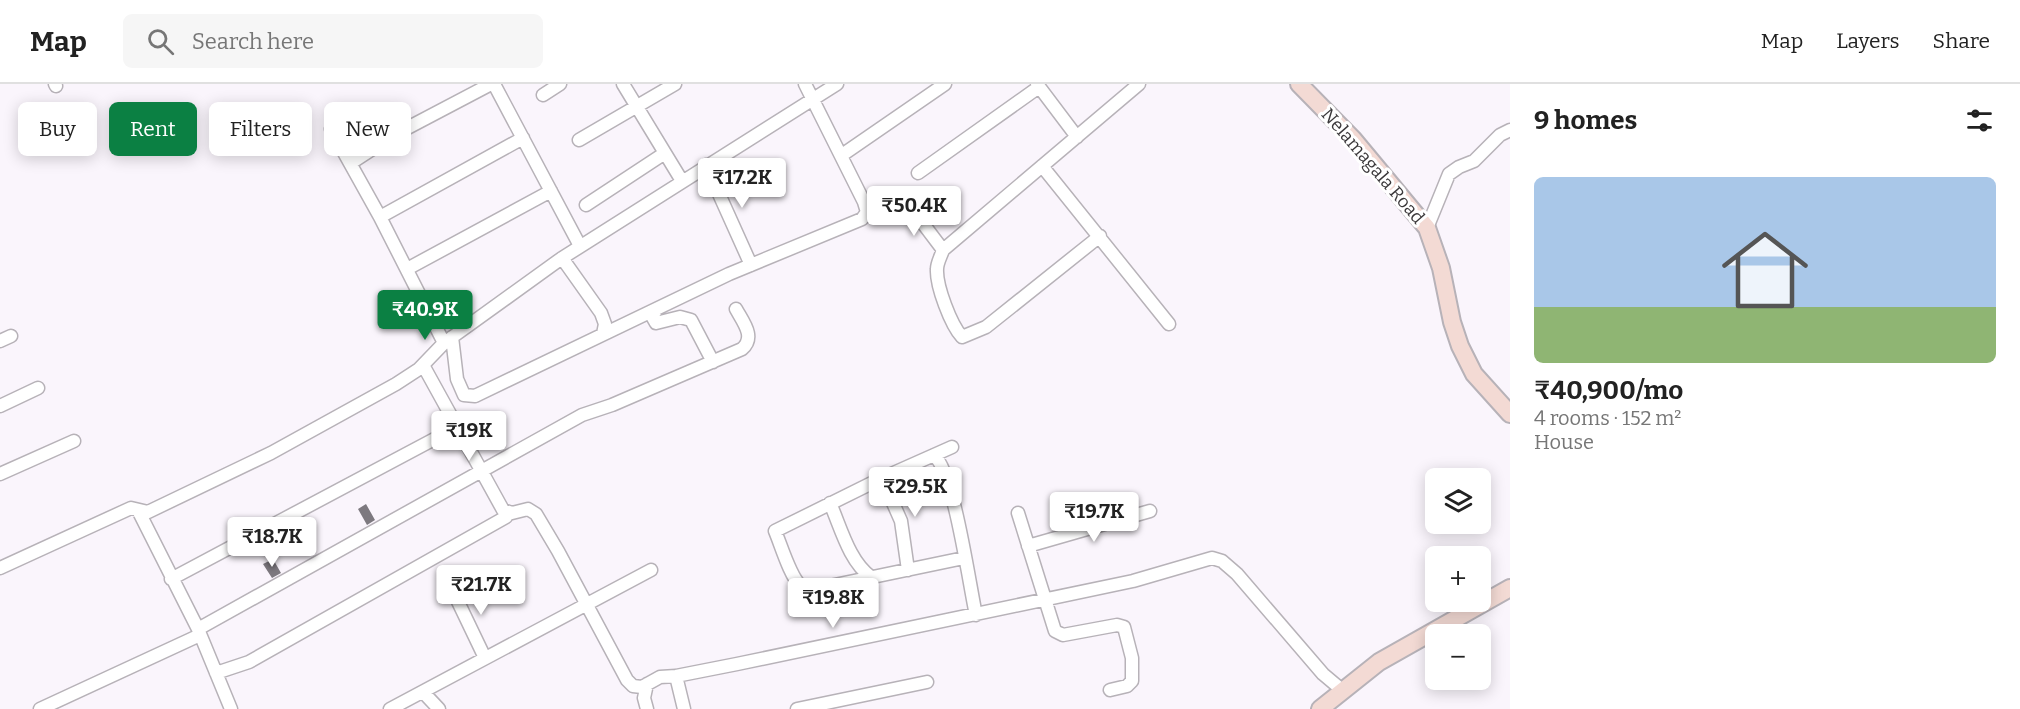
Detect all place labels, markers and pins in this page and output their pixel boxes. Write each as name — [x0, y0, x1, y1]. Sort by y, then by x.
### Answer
pin: ₹17.2K — [693, 158, 791, 209]
pin: ₹50.4K — [865, 186, 963, 237]
pin: ₹40.9K — [376, 290, 474, 341]
pin: ₹19K — [433, 411, 505, 462]
pin: ₹29.5K — [866, 467, 964, 518]
pin: ₹19.7K — [1045, 492, 1143, 543]
pin: ₹18.7K — [223, 517, 321, 568]
pin: ₹21.7K — [432, 565, 530, 616]
pin: ₹19.8K — [784, 578, 882, 629]

